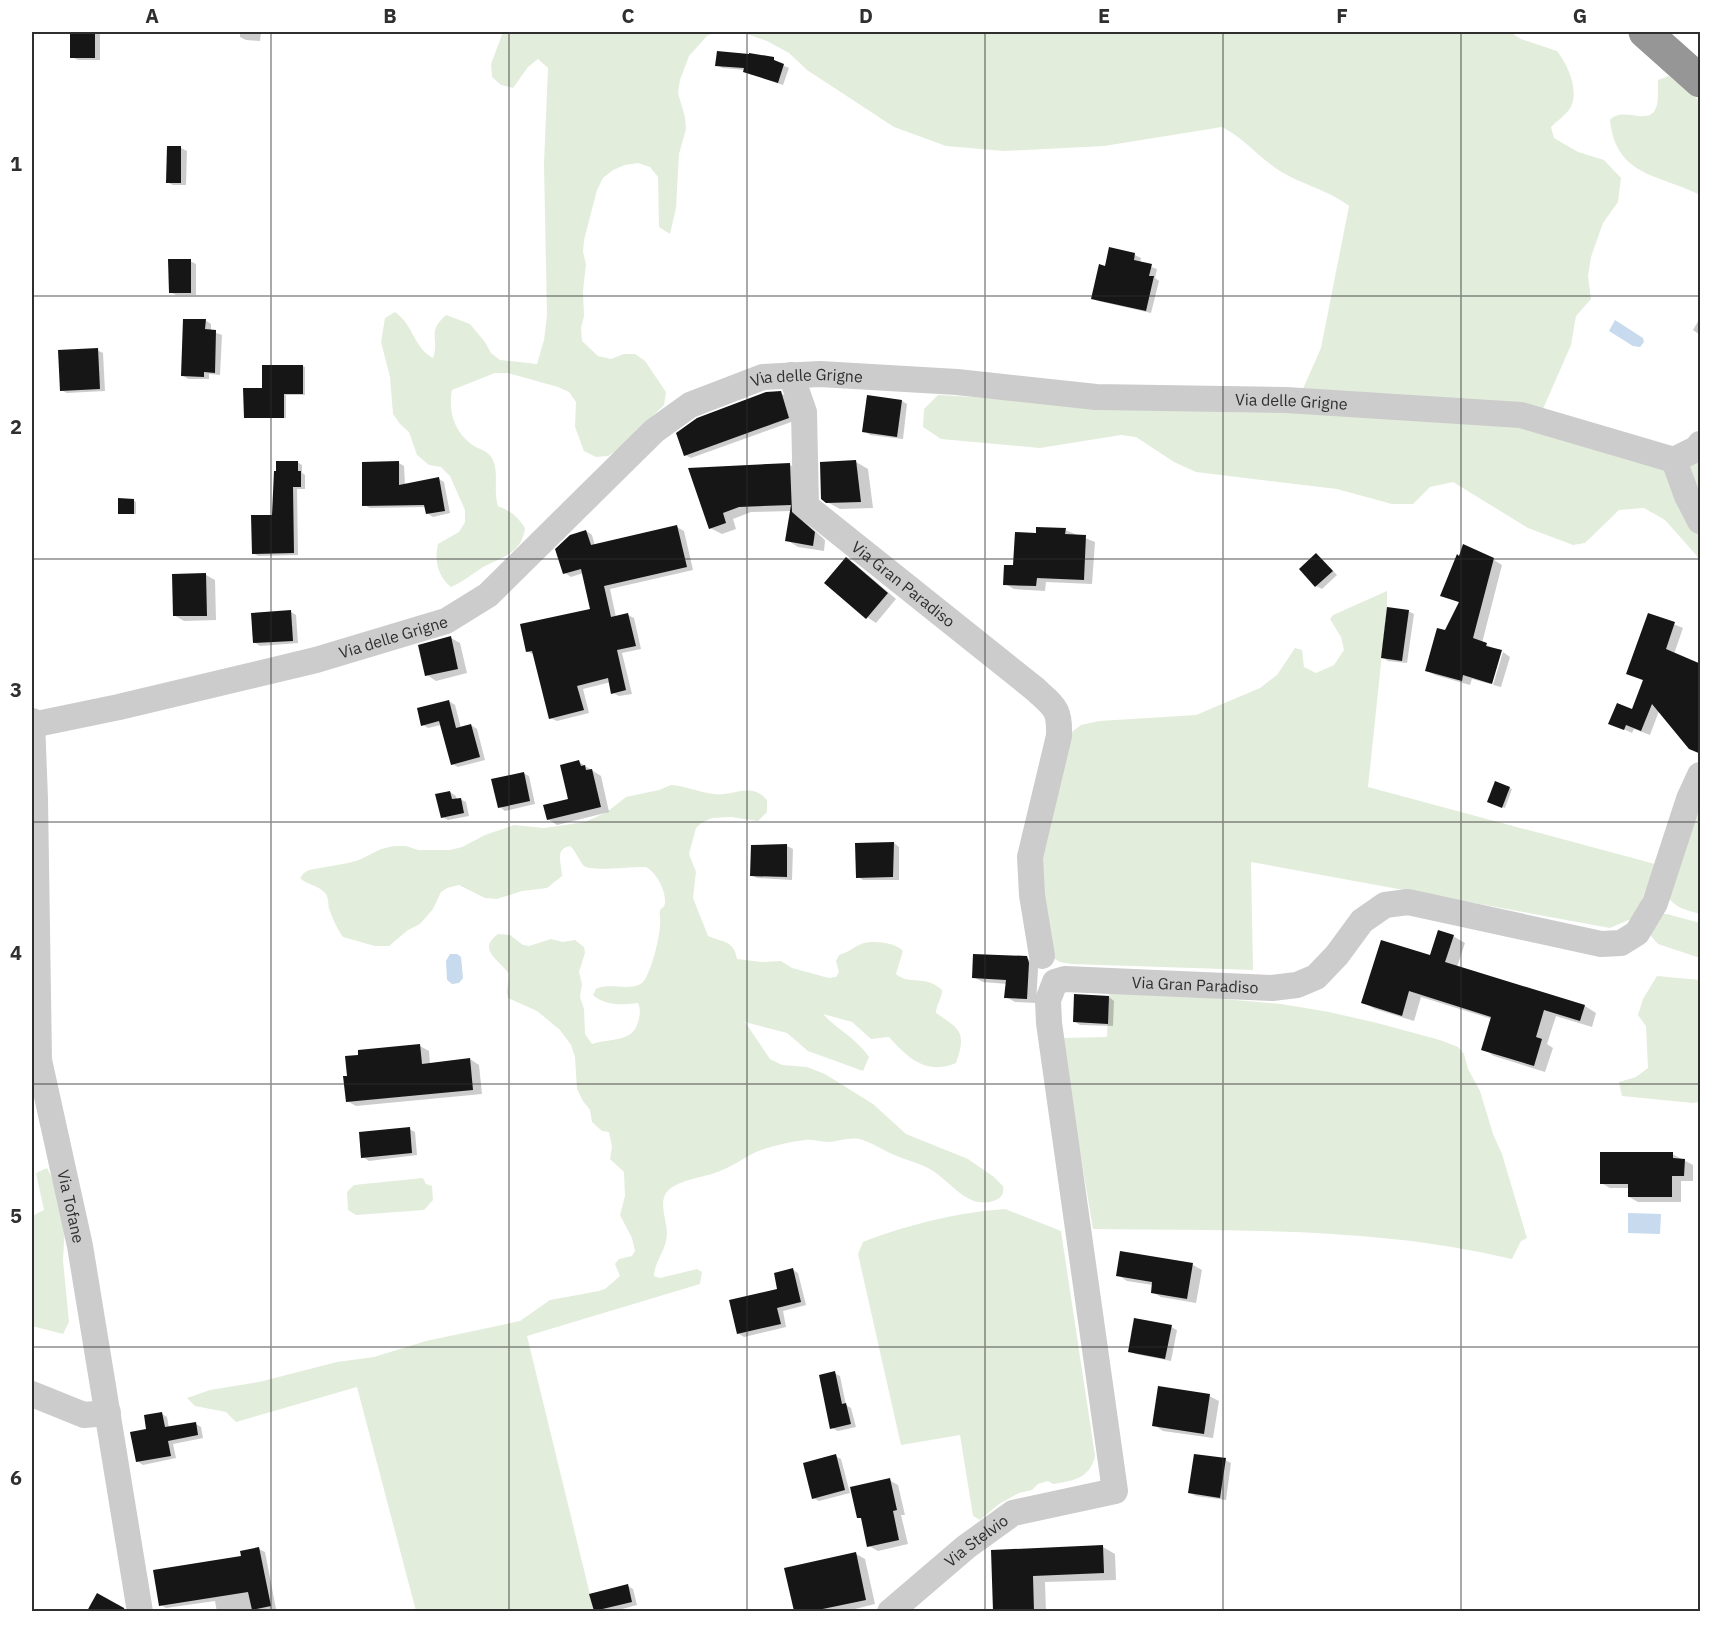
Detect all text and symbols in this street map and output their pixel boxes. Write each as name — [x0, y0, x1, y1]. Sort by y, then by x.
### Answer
text: A — [145, 2, 159, 29]
text: B — [383, 2, 397, 29]
text: C — [621, 2, 635, 29]
text: D — [859, 2, 873, 29]
text: E — [1098, 2, 1110, 29]
text: F — [1336, 2, 1348, 29]
text: G — [1573, 2, 1587, 29]
text: 1 — [10, 150, 22, 177]
street label: Via delle Grigne — [747, 364, 864, 391]
street label: Via delle Grigne — [1235, 389, 1349, 414]
text: 2 — [10, 413, 22, 440]
street label: Via Gran Paradiso — [848, 536, 959, 631]
street label: Via delle Grigne — [336, 611, 450, 663]
text: 3 — [10, 676, 22, 703]
text: 4 — [10, 939, 22, 966]
street label: Via Gran Paradiso — [1131, 972, 1259, 997]
street label: Via Tofane — [53, 1168, 89, 1245]
text: 5 — [10, 1202, 22, 1229]
text: 6 — [10, 1464, 22, 1491]
street label: Via Stelvio — [940, 1510, 1012, 1571]

